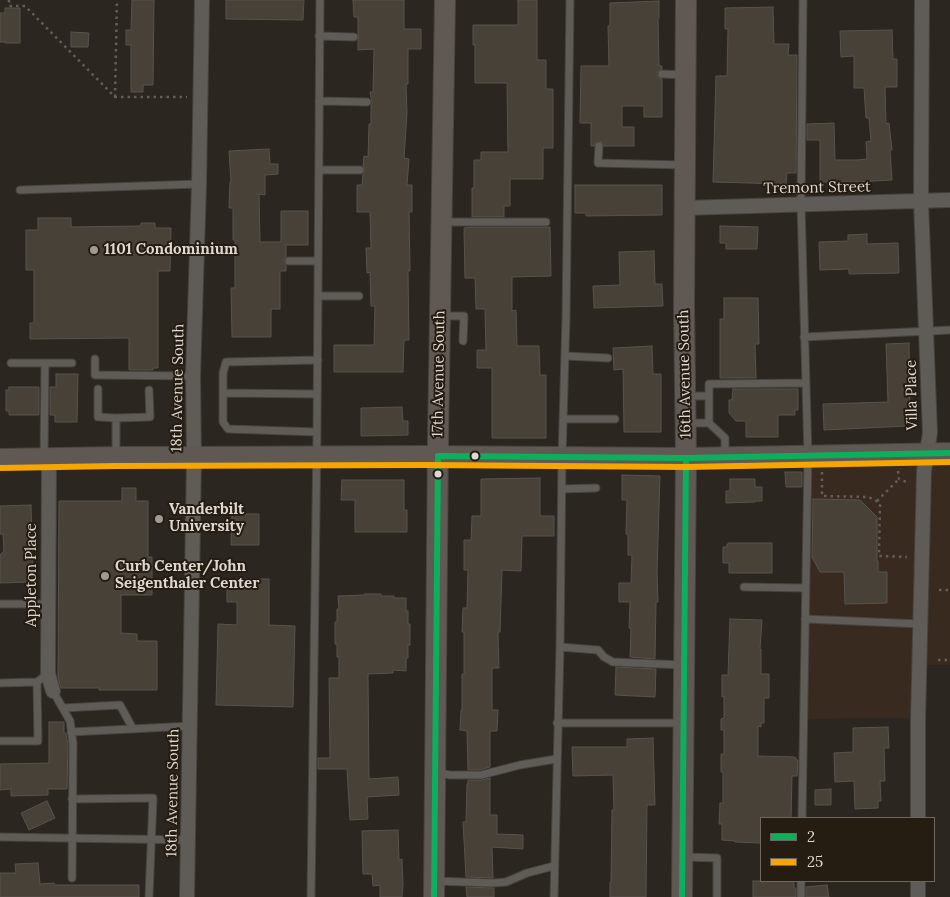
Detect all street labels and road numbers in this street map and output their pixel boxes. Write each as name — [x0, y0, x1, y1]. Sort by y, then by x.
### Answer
street label: Tremont Street — [763, 178, 871, 198]
street label: 16th Avenue South — [675, 309, 695, 439]
street label: 17th Avenue South — [429, 310, 449, 438]
street label: 18th Avenue South — [168, 324, 188, 452]
street label: Villa Place — [902, 360, 922, 430]
street label: Appleton Place — [23, 523, 41, 627]
street label: 18th Avenue South — [163, 729, 183, 857]

